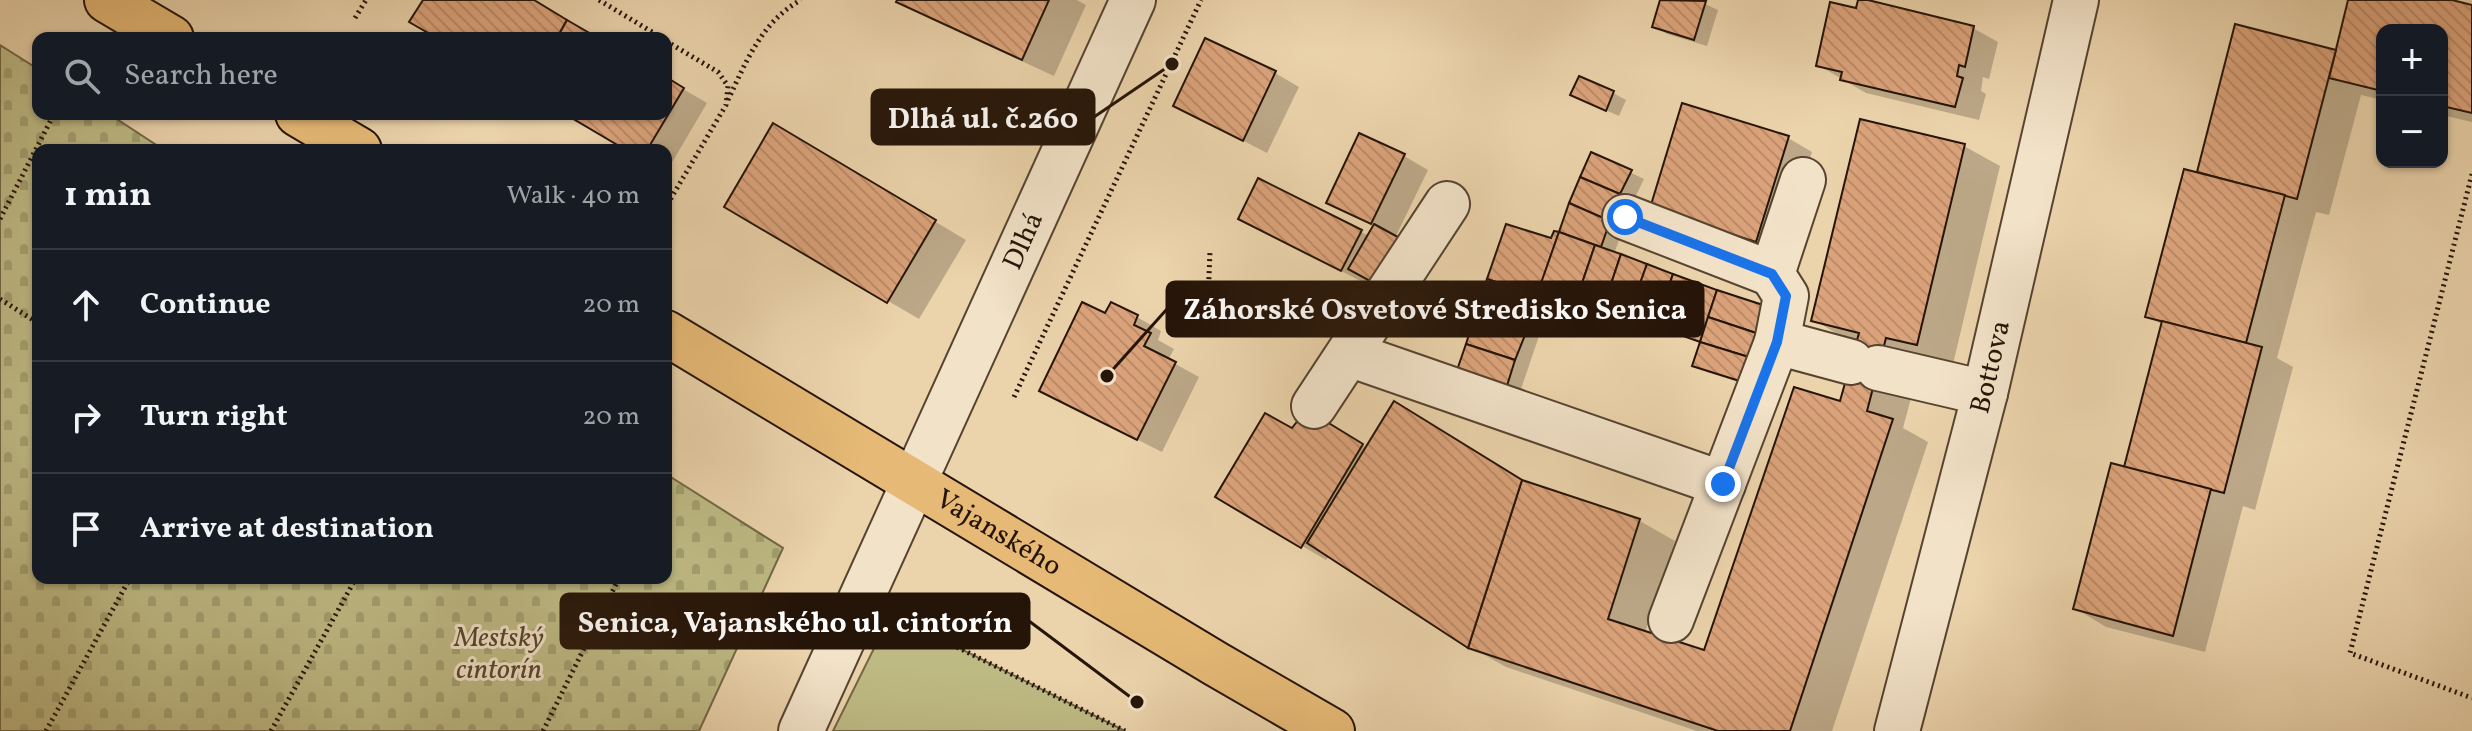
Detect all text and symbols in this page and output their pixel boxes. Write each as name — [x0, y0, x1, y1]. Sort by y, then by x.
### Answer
map controls — [2376, 24, 2448, 168]
button: + — [2376, 24, 2448, 96]
search box — [32, 32, 672, 120]
icon: search — [60, 54, 104, 98]
text: Search here — [124, 55, 278, 97]
callout: Dlhá ul. č.260 — [872, 90, 1094, 144]
button: − — [2376, 96, 2448, 168]
text: Dlhá ul. č.260 — [888, 99, 1078, 141]
text: 1 min — [64, 173, 152, 220]
text: Walk · 40 m — [507, 178, 640, 214]
route start — [1607, 199, 1643, 235]
street label: Dlhá — [993, 206, 1054, 276]
callout: Záhorské Osvetové Stredisko Senica — [1167, 282, 1703, 336]
icon: ahead — [64, 283, 108, 327]
text: Continue — [140, 284, 271, 326]
text: 20 m — [582, 287, 640, 323]
text: Záhorské Osvetové Stredisko Senica — [1183, 290, 1687, 332]
street label: Bottova — [1961, 316, 2021, 418]
icon: right — [64, 395, 108, 439]
text: Turn right — [140, 396, 288, 438]
text: 20 m — [582, 399, 640, 435]
route end — [1705, 466, 1741, 502]
street label: Vajanského — [928, 480, 1069, 586]
icon: arrive — [64, 507, 108, 551]
text: Arrive at destination — [140, 508, 434, 550]
callout: Senica, Vajanského ul. cintorín — [561, 594, 1029, 648]
text: Senica, Vajanského ul. cintorín — [577, 603, 1013, 645]
park label: Mestský cintorín — [453, 619, 544, 690]

